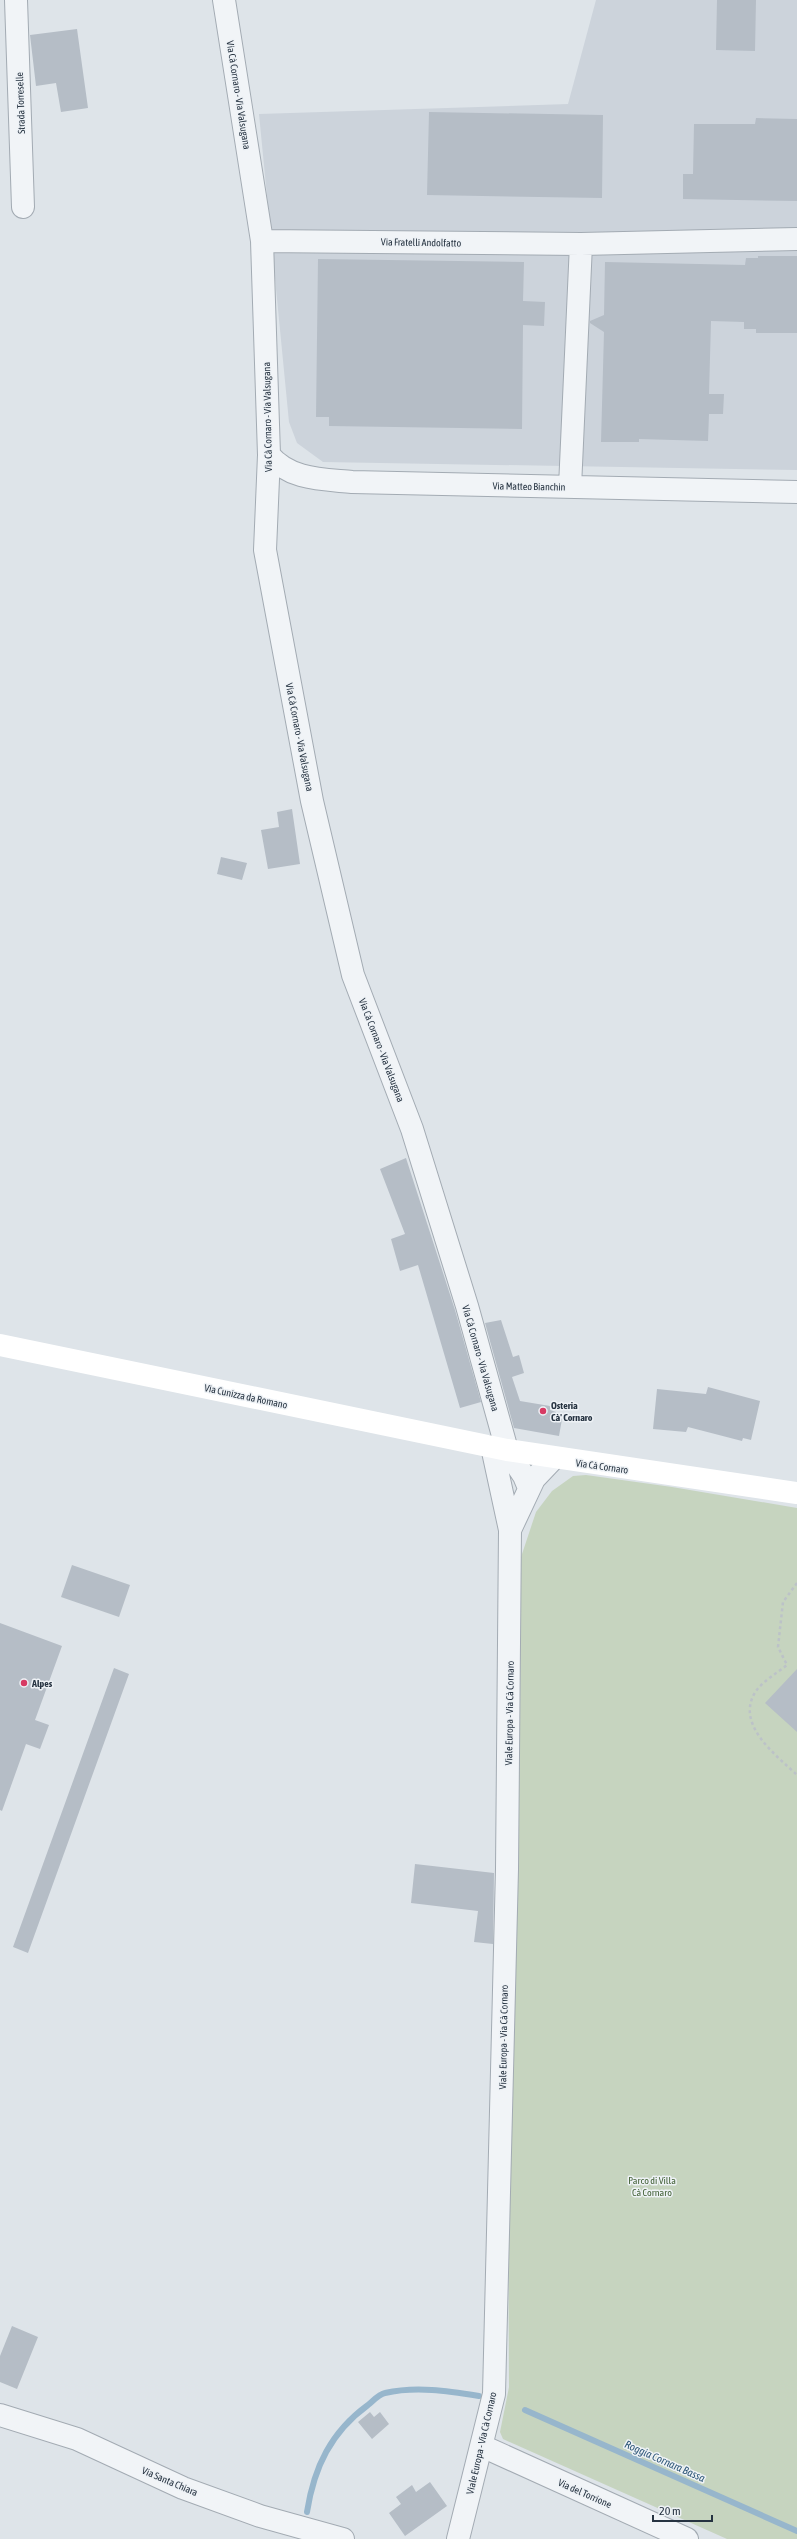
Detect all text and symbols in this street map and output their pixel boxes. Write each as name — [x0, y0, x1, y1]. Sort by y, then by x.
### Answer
street label: Via Cà Cornaro - Via Valsugana — [224, 40, 253, 151]
street label: Strada Torreselle — [14, 71, 27, 134]
street label: Via Fratelli Andolfatto — [381, 236, 462, 249]
street label: Via Cà Cornaro - Via Valsugana — [261, 362, 274, 472]
street label: Via Matteo Bianchin — [492, 480, 566, 493]
street label: Via Cà Cornaro - Via Valsugana — [284, 682, 315, 792]
street label: Via Cà Cornaro - Via Valsugana — [357, 997, 407, 1104]
street label: Via Cà Cornaro - Via Valsugana — [460, 1304, 501, 1413]
street label: Via Cunizza da Romano — [203, 1382, 289, 1411]
place label: Osteria Cà' Cornaro — [551, 1400, 593, 1423]
marker: Osteria Cà' Cornaro — [538, 1406, 548, 1416]
street label: Via Cà Cornaro — [575, 1457, 629, 1476]
street label: Viale Europa - Via Cà Cornaro — [503, 1660, 516, 1765]
marker: Alpes — [19, 1678, 29, 1688]
place label: Alpes — [31, 1678, 53, 1689]
street label: Viale Europa - Via Cà Cornaro — [497, 1984, 510, 2089]
park label: Parco di Villa Cà Cornaro — [628, 2175, 676, 2198]
street label: Viale Europa - Via Cà Cornaro — [464, 2391, 499, 2495]
water label: Roggia Cornara Bassa — [623, 2438, 707, 2484]
street label: Via Santa Chiara — [140, 2465, 200, 2498]
street label: Via del Torrione — [556, 2477, 614, 2510]
scale bar — [653, 2497, 712, 2523]
text: 20 m — [659, 2504, 681, 2518]

